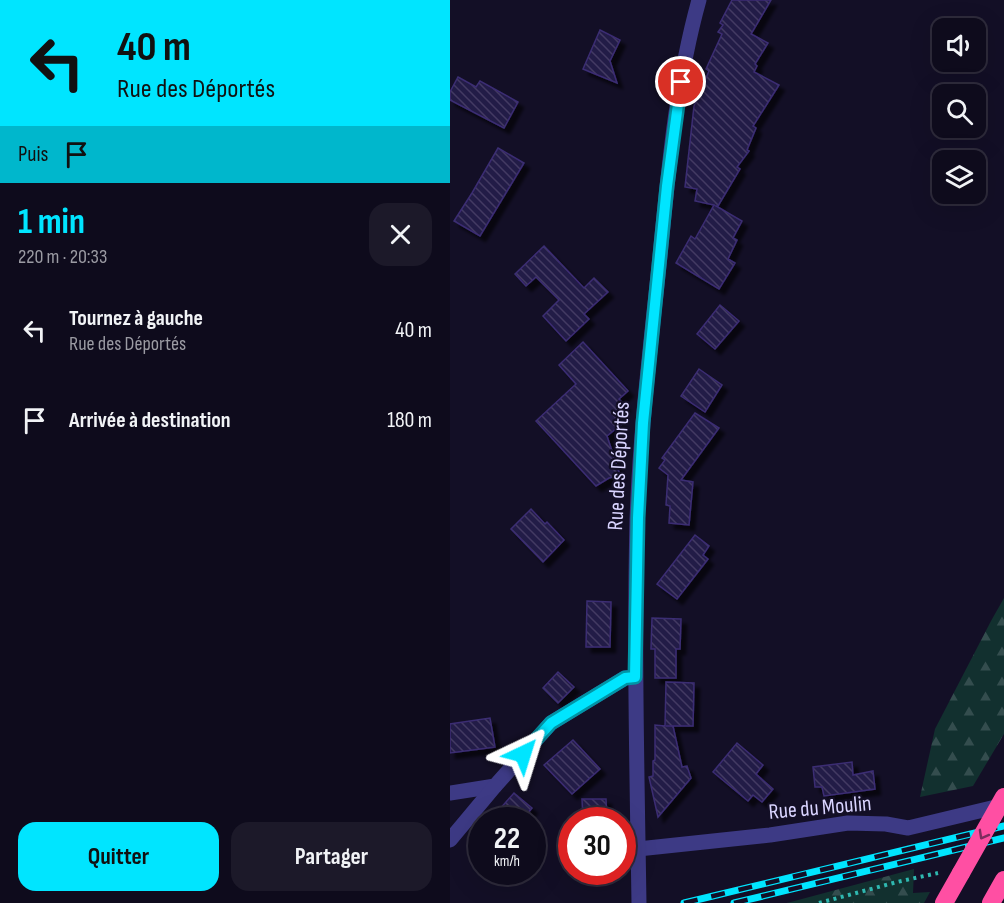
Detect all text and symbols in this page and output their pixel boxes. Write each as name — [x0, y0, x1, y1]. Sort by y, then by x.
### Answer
map controls — [932, 18, 986, 204]
button: sound — [932, 18, 986, 72]
text: 40 m — [117, 22, 191, 73]
icon: left — [18, 24, 96, 102]
pin — [655, 56, 706, 107]
icon: arrive — [664, 65, 697, 98]
text: Rue des Déportés — [117, 73, 275, 105]
button: search — [932, 84, 986, 138]
icon: arrive — [60, 138, 93, 171]
text: Puis — [18, 141, 48, 168]
button: layers — [932, 150, 986, 204]
text: 1 min — [18, 201, 85, 244]
button: close — [369, 203, 432, 266]
text: 220 m · 20:33 — [18, 245, 107, 269]
text: Tournez à gauche — [69, 305, 203, 332]
icon: left — [18, 314, 51, 347]
text: 40 m — [395, 317, 432, 344]
text: Rue des Déportés — [69, 332, 186, 356]
street label: Rue des Déportés — [602, 401, 636, 531]
icon: arrive — [18, 404, 51, 437]
text: Arrivée à destination — [69, 407, 231, 434]
text: 180 m — [387, 407, 432, 434]
position arrow — [491, 722, 555, 786]
street label: Rue du Moulin — [768, 790, 872, 826]
speed limit sign: 30 — [558, 807, 636, 885]
text: 22 — [494, 821, 520, 857]
button: Quitter — [18, 822, 219, 891]
button: Partager — [231, 822, 432, 891]
one-way arrow — [978, 829, 990, 839]
text: km/h — [494, 852, 520, 871]

